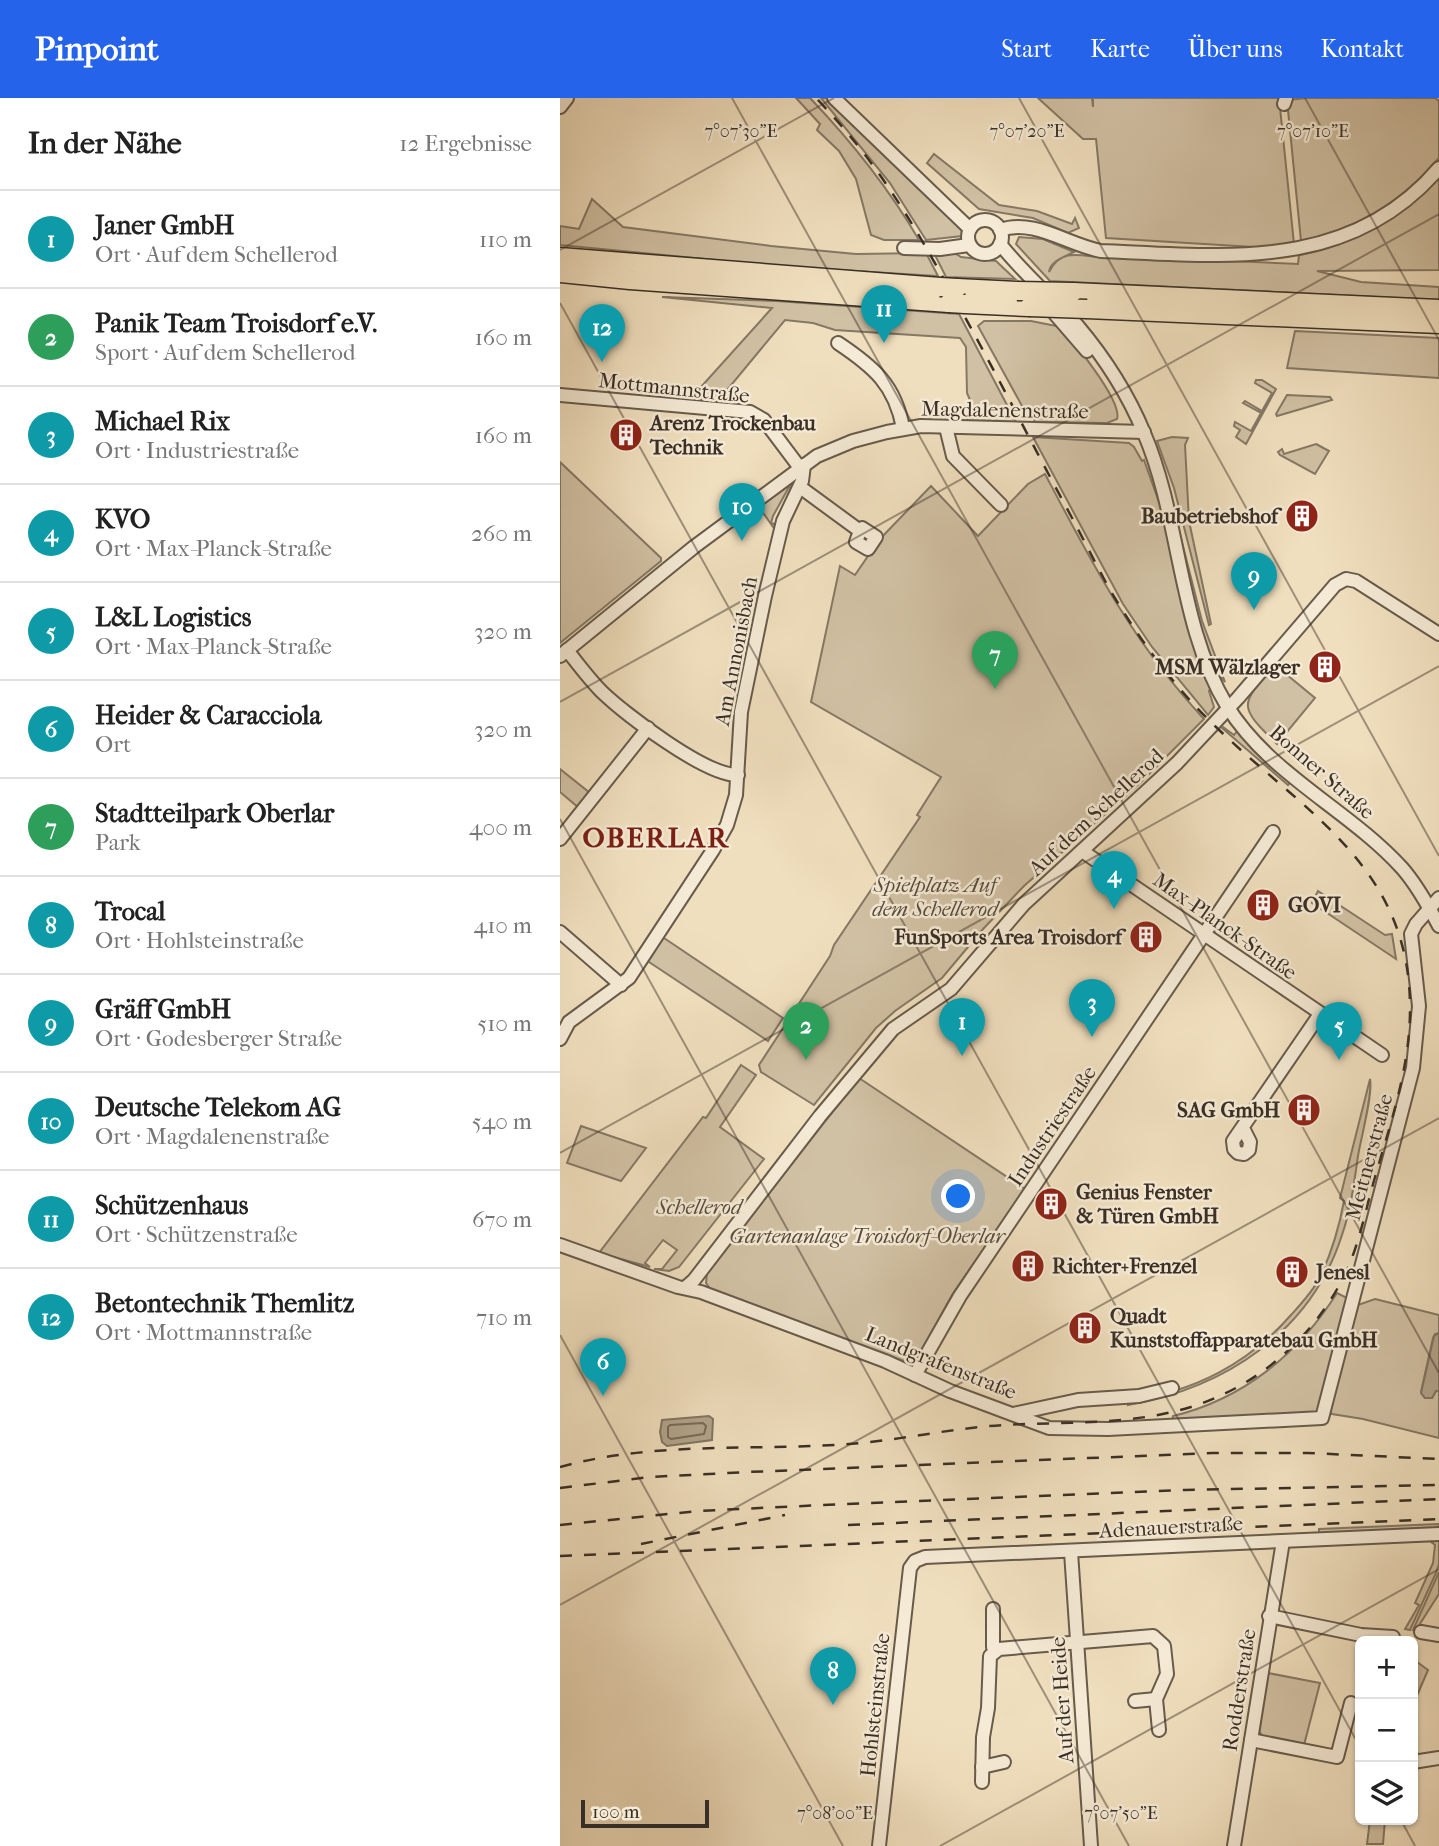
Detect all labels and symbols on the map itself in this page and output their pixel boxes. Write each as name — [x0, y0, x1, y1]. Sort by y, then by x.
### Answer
text: 7°07'30"E — [704, 121, 778, 142]
text: 7°07'20"E — [990, 121, 1064, 142]
text: 7°07'10"E — [1277, 121, 1349, 142]
pin: 11 — [861, 285, 907, 343]
pin: 12 — [579, 304, 625, 362]
street label: Mottmannstraße — [597, 368, 751, 408]
street label: Magdalenenstraße — [921, 397, 1089, 423]
place label: Arenz Trockenbau Technik — [648, 411, 816, 459]
building icon: Arenz Trockenbau Technik — [607, 416, 645, 454]
pin: 10 — [719, 483, 765, 541]
building icon: Baubetriebshof — [1283, 497, 1321, 535]
place label: Baubetriebshof — [1141, 504, 1283, 528]
pin: 9 — [1231, 552, 1277, 610]
street label: Am Annonisbach — [710, 574, 762, 729]
pin: 7 — [972, 631, 1018, 689]
building icon: MSM Wälzlager — [1306, 648, 1344, 686]
place label: MSM Wälzlager — [1154, 655, 1301, 679]
street label: Bonner Straße — [1265, 720, 1379, 824]
street label: Auf dem Schellerod — [1023, 743, 1169, 881]
district label: OBERLAR — [582, 821, 730, 854]
pin: 4 — [1091, 851, 1137, 909]
street label: Max-Planck-Straße — [1149, 867, 1301, 985]
park label: Spielplatz Auf dem Schellerod — [872, 873, 1001, 921]
building icon: GOVI — [1244, 886, 1282, 924]
place label: GOVI — [1288, 893, 1342, 917]
building icon: FunSports Area Troisdorf — [1127, 918, 1165, 956]
place label: FunSports Area Troisdorf — [893, 925, 1127, 949]
pin: 3 — [1069, 979, 1115, 1037]
pin: 1 — [939, 998, 985, 1056]
pin: 2 — [783, 1002, 829, 1060]
pin: 5 — [1316, 1002, 1362, 1060]
street label: Industriestraße — [1003, 1061, 1101, 1191]
building icon: SAG GmbH — [1285, 1091, 1323, 1129]
street label: Meitnerstraße — [1341, 1091, 1397, 1223]
place label: SAG GmbH — [1177, 1098, 1280, 1122]
your location — [941, 1179, 975, 1213]
place label: Genius Fenster & Türen GmbH — [1076, 1180, 1219, 1228]
building icon: Genius Fenster & Türen GmbH — [1032, 1185, 1070, 1223]
park label: Schellerod — [655, 1195, 744, 1219]
park label: Gartenanlage Troisdorf-Oberlar — [729, 1224, 1006, 1248]
building icon: Richter+Frenzel — [1009, 1247, 1047, 1285]
building icon: Jenesl — [1273, 1253, 1311, 1291]
place label: Richter+Frenzel — [1052, 1254, 1197, 1278]
place label: Jenesl — [1314, 1260, 1370, 1284]
place label: Quadt Kunststoffapparatebau GmbH — [1110, 1304, 1378, 1352]
building icon: Quadt Kunststoffapparatebau GmbH — [1066, 1309, 1104, 1347]
street label: Landgrafenstraße — [862, 1322, 1020, 1404]
pin: 6 — [580, 1338, 626, 1396]
street label: Adenauerstraße — [1097, 1511, 1244, 1543]
street label: Rodderstraße — [1217, 1627, 1261, 1753]
street label: Hohlsteinstraße — [856, 1632, 894, 1778]
street label: Auf der Heide — [1046, 1636, 1078, 1765]
pin: 8 — [810, 1647, 856, 1705]
scale bar — [581, 1797, 709, 1829]
text: 7°08'00"E — [797, 1803, 873, 1824]
text: 7°07'50"E — [1084, 1803, 1158, 1824]

